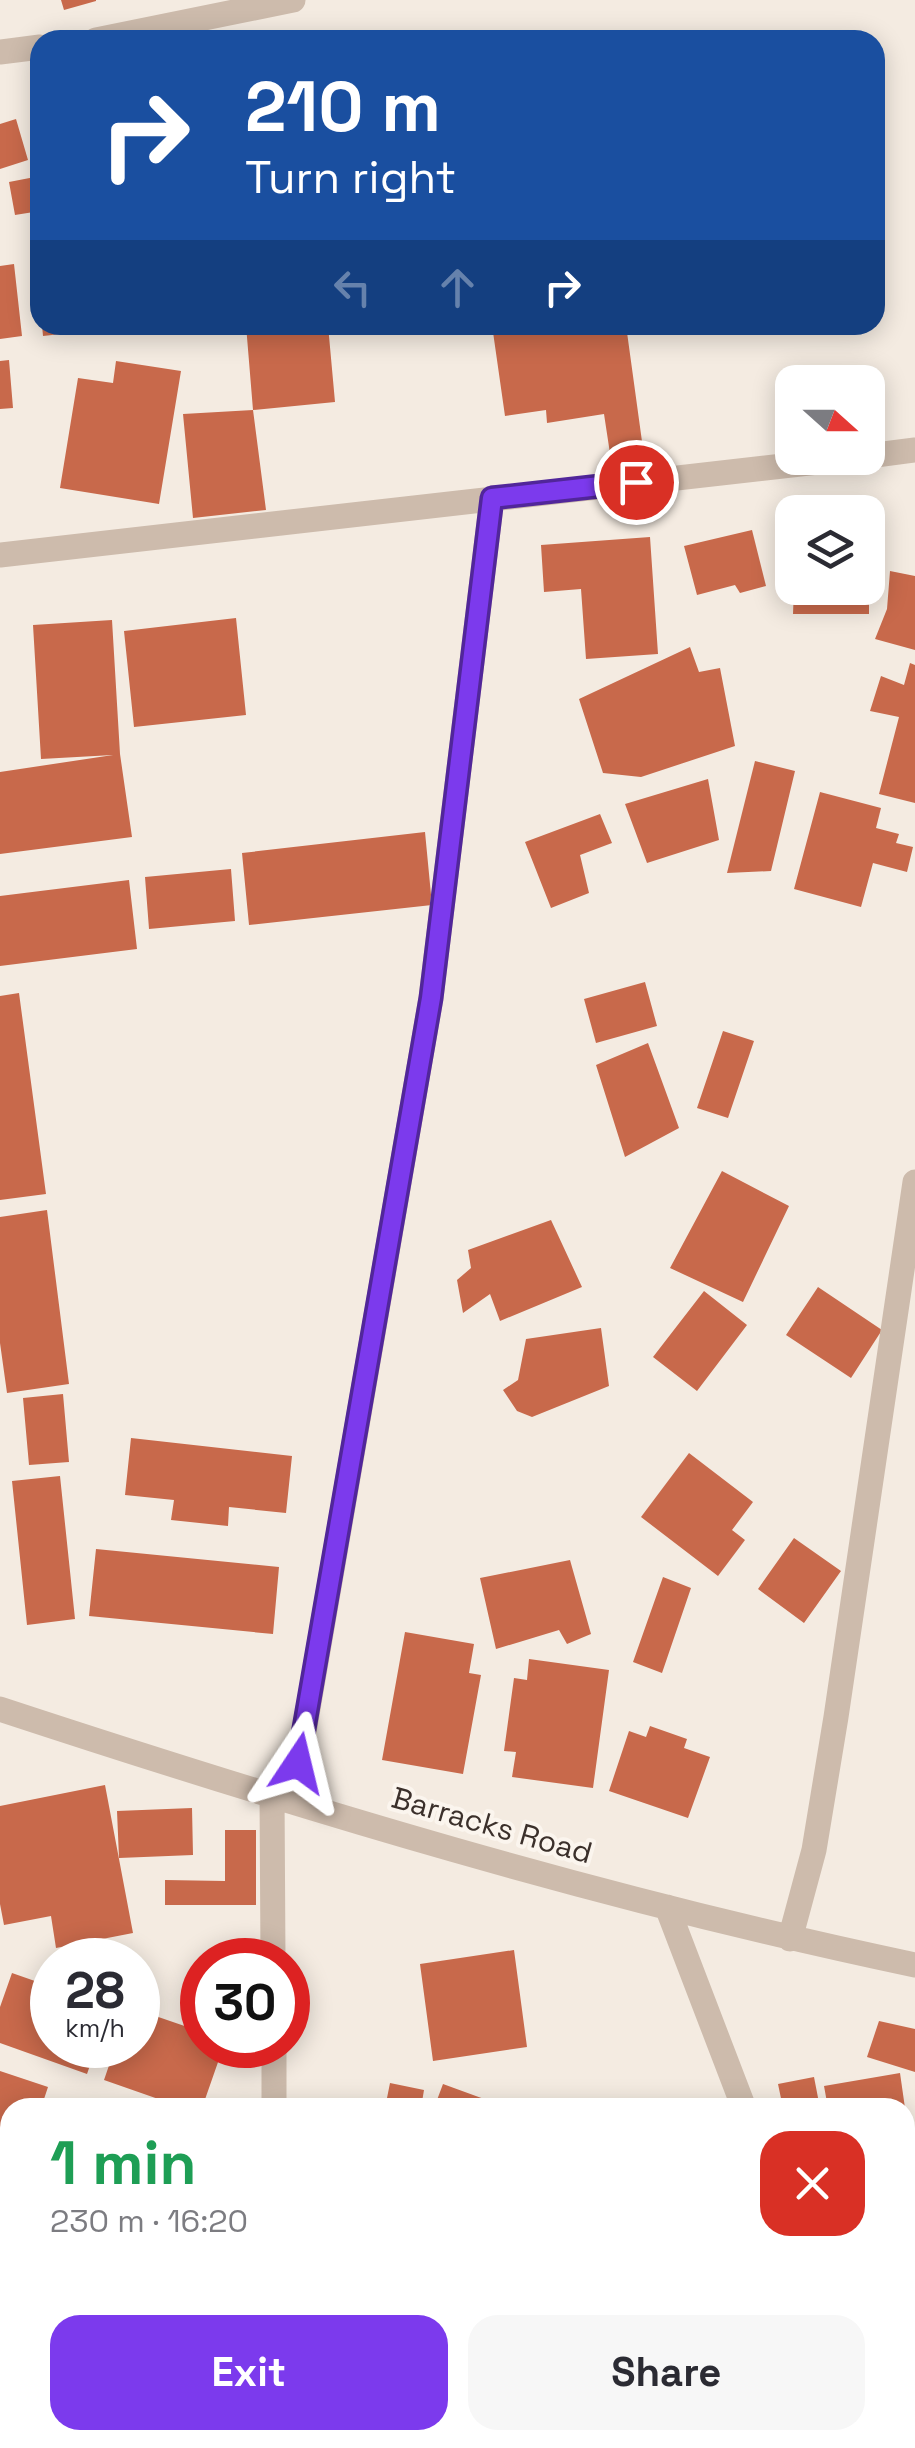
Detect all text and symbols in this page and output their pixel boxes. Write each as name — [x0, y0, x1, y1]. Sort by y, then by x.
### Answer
text: 210 m — [245, 62, 441, 151]
icon: right — [80, 70, 210, 200]
text: Turn right — [245, 149, 456, 206]
icon: left — [325, 260, 380, 315]
icon: ahead — [430, 260, 485, 315]
icon: right — [535, 260, 590, 315]
north arrow — [775, 365, 885, 475]
map controls — [775, 365, 885, 605]
pin — [594, 440, 679, 525]
icon: arrive — [609, 455, 664, 510]
button: layers — [775, 495, 885, 605]
position arrow — [246, 1711, 350, 1815]
street label: Barracks Road — [387, 1778, 597, 1872]
speed limit sign: 30 — [180, 1938, 310, 2068]
text: 28 — [65, 1959, 125, 2023]
text: km/h — [65, 2012, 125, 2044]
text: 1 min — [50, 2125, 197, 2202]
button: close — [760, 2131, 865, 2236]
text: 230 m · 16:20 — [50, 2201, 248, 2241]
button: Exit — [50, 2315, 448, 2430]
button: Share — [468, 2315, 865, 2430]

